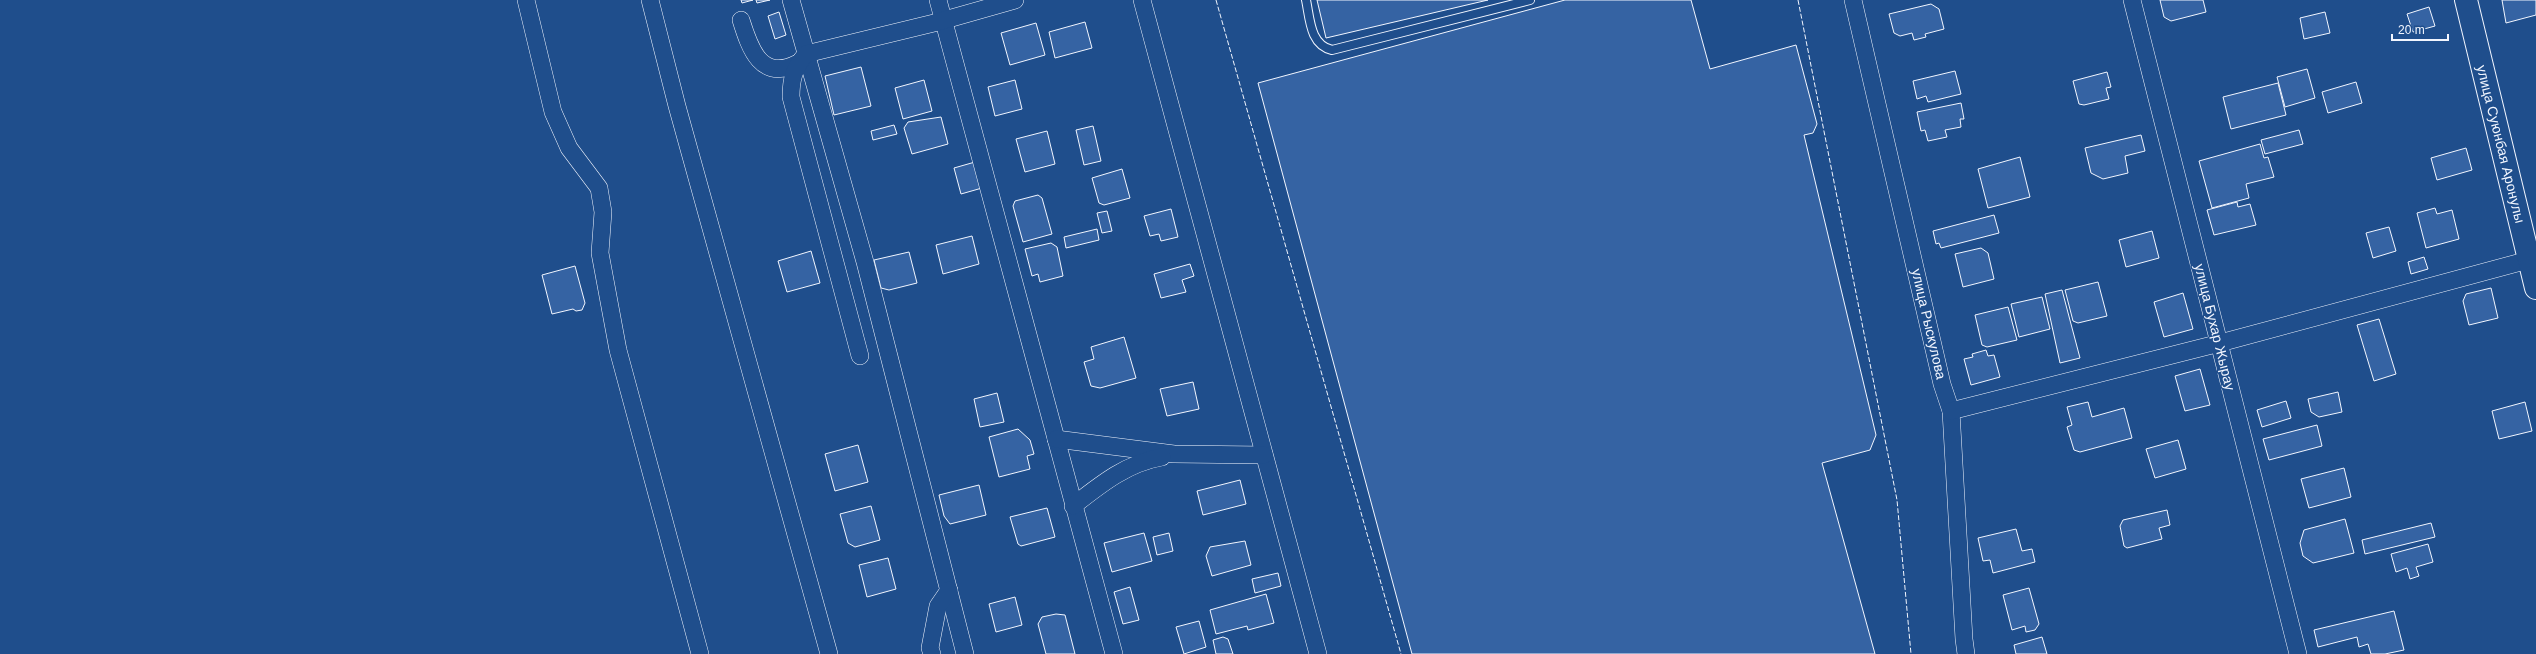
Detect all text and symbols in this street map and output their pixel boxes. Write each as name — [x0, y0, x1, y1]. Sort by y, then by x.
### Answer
scale bar — [2392, 16, 2448, 42]
text: 20 m — [2398, 23, 2425, 37]
street label: улица Суюнбая Аронулы — [2474, 63, 2528, 225]
street label: улица Бухар Жырау — [2192, 262, 2238, 392]
street label: улица Рыскулова — [1909, 267, 1950, 381]

